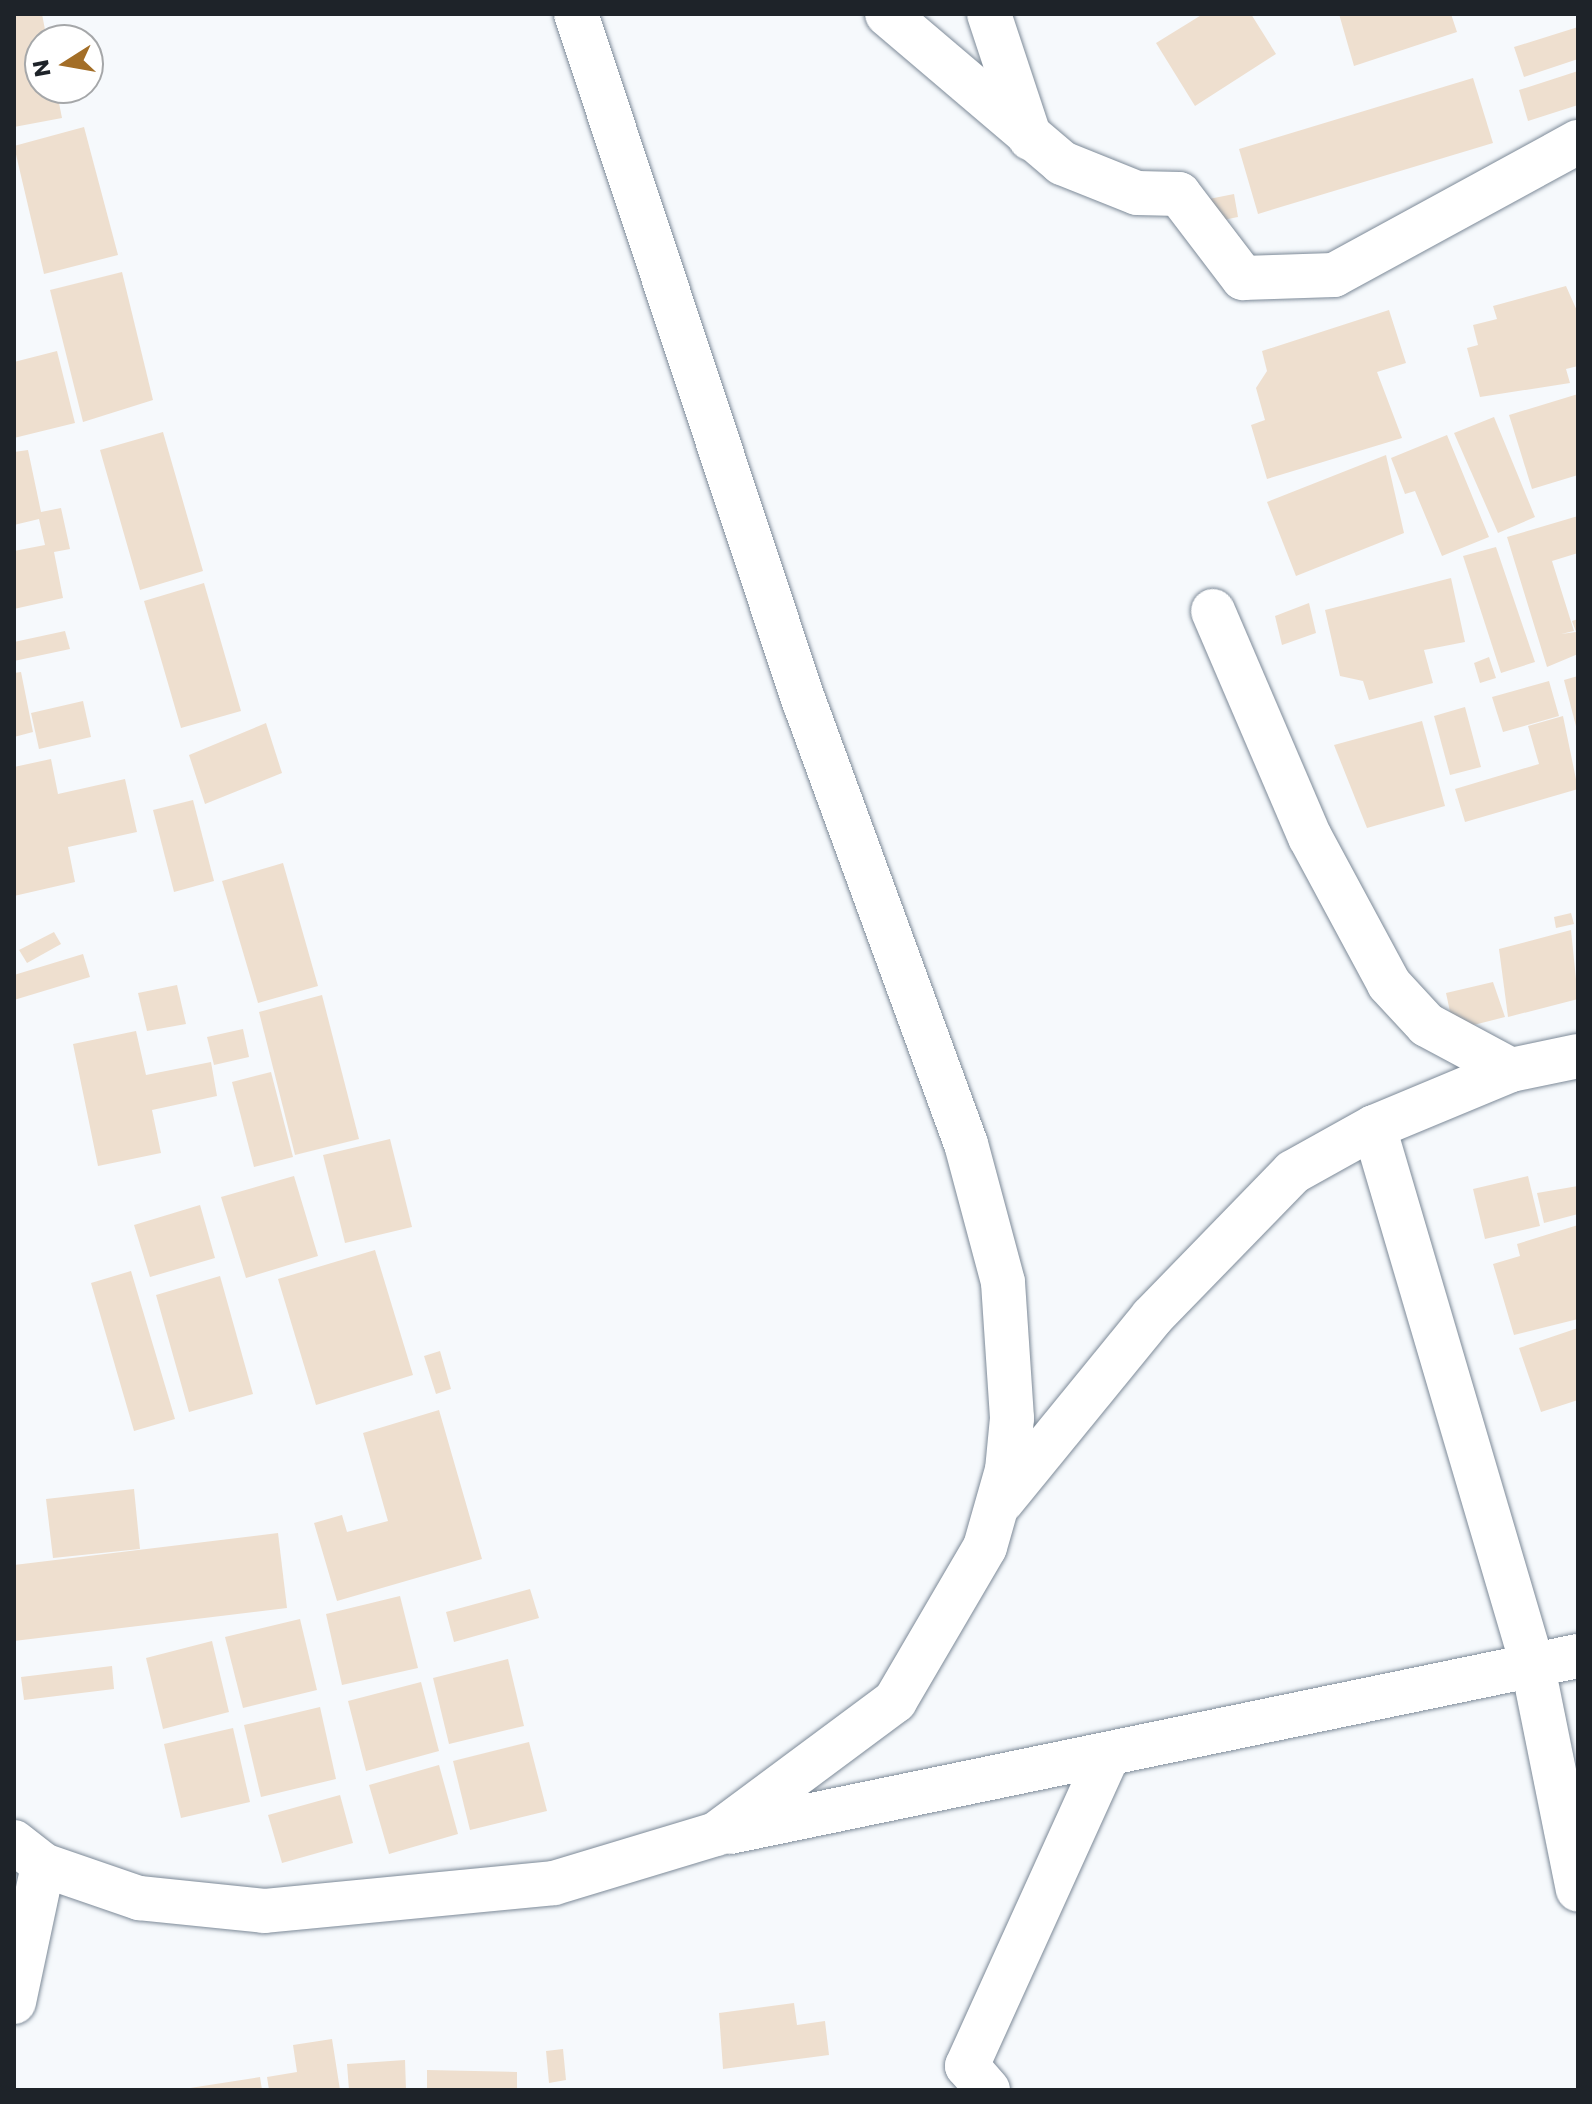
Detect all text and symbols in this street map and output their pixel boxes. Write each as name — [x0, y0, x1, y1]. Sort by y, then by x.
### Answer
north arrow — [24, 24, 104, 104]
text: N — [25, 57, 59, 79]

